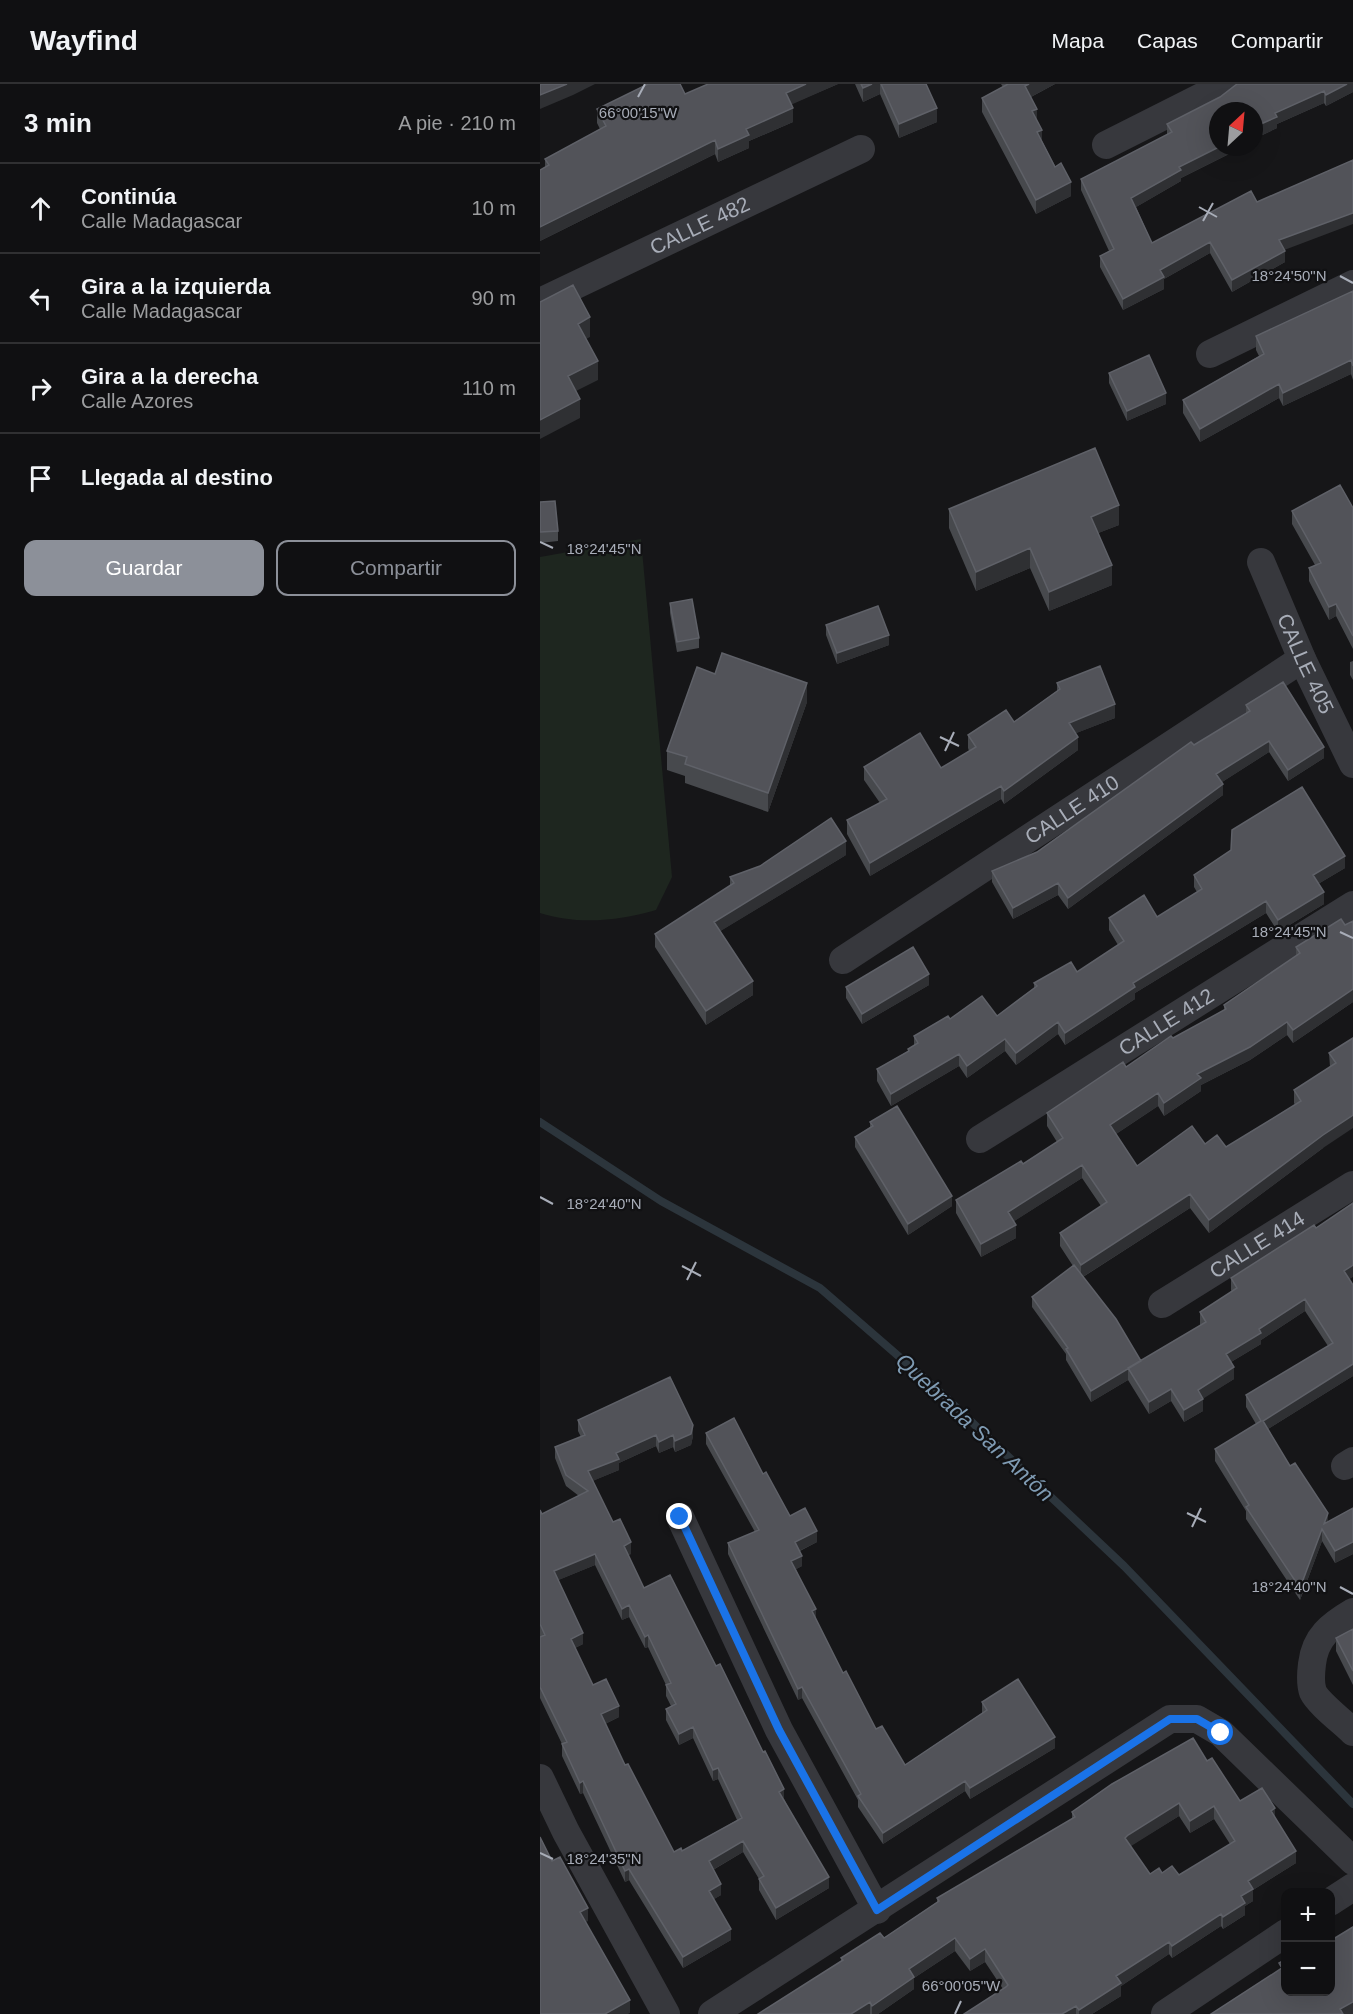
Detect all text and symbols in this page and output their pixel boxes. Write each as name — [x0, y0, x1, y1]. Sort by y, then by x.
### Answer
text: Wayfind — [30, 25, 138, 56]
text: Mapa — [1052, 29, 1104, 52]
text: Capas — [1137, 29, 1198, 52]
text: Compartir — [1231, 29, 1323, 52]
north arrow — [1209, 102, 1263, 156]
text: 66°00'15"W — [599, 104, 678, 121]
text: 3 min — [24, 108, 92, 138]
text: A pie · 210 m — [398, 112, 516, 134]
text: Continúa — [81, 184, 176, 209]
icon: ahead — [24, 192, 57, 225]
street label: CALLE 482 — [646, 192, 753, 259]
text: 10 m — [472, 197, 516, 219]
text: Calle Madagascar — [81, 210, 242, 232]
text: 18°24'50"N — [1251, 267, 1327, 284]
text: Gira a la izquierda — [81, 274, 271, 299]
icon: left — [24, 282, 57, 315]
text: 90 m — [472, 287, 516, 309]
text: Calle Madagascar — [81, 300, 242, 322]
text: Gira a la derecha — [81, 364, 258, 389]
icon: right — [24, 372, 57, 405]
text: 110 m — [462, 377, 516, 399]
text: Calle Azores — [81, 390, 193, 412]
icon: arrive — [24, 462, 57, 495]
text: Llegada al destino — [81, 465, 273, 490]
button: Guardar — [24, 540, 264, 596]
button: Compartir — [276, 540, 516, 596]
text: 18°24'45"N — [566, 540, 642, 557]
street label: CALLE 405 — [1273, 610, 1339, 717]
street label: CALLE 410 — [1021, 770, 1123, 848]
text: 18°24'45"N — [1251, 923, 1327, 940]
street label: CALLE 412 — [1114, 983, 1218, 1060]
text: 18°24'40"N — [566, 1195, 642, 1212]
street label: CALLE 414 — [1205, 1206, 1309, 1283]
water label: Quebrada San Antón — [891, 1348, 1058, 1507]
route end — [666, 1503, 692, 1529]
text: 18°24'40"N — [1251, 1578, 1327, 1595]
route start — [1207, 1719, 1233, 1745]
text: 18°24'35"N — [566, 1850, 642, 1867]
map controls — [1281, 1888, 1335, 1996]
button: + — [1281, 1888, 1335, 1942]
button: − — [1281, 1942, 1335, 1996]
text: 66°00'05"W — [922, 1977, 1001, 1994]

